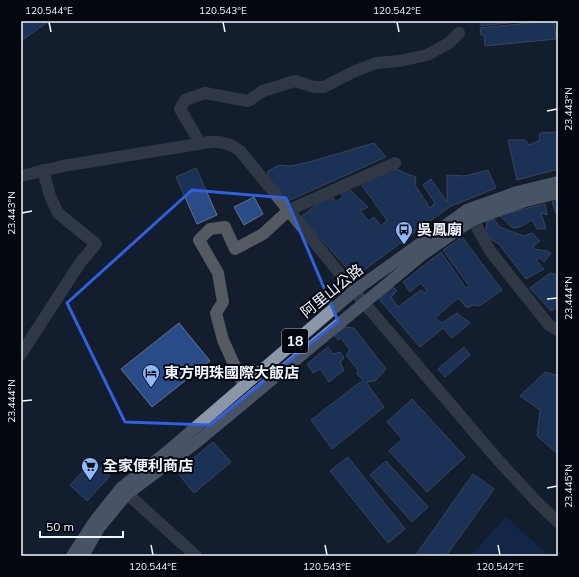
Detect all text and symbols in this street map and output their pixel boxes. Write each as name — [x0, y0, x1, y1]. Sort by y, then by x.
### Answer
text: 120.544°E — [25, 4, 73, 17]
text: 120.543°E — [199, 4, 247, 17]
text: 120.542°E — [373, 4, 421, 17]
text: 23.443°N — [562, 87, 575, 131]
text: 23.443°N — [5, 191, 18, 235]
bus stop icon: 吳鳳廟 — [394, 220, 414, 245]
place label: 吳鳳廟 — [417, 220, 462, 239]
street label: 阿里山公路 — [297, 260, 367, 322]
text: 23.444°N — [562, 276, 575, 320]
road number: 18 — [282, 329, 308, 353]
hotel icon: 東方明珠國際大飯店 — [141, 363, 161, 388]
place label: 東方明珠國際大飯店 — [164, 363, 299, 382]
text: 23.444°N — [5, 379, 18, 423]
supermarket icon: 全家便利商店 — [80, 456, 100, 481]
place label: 全家便利商店 — [103, 456, 193, 475]
text: 23.445°N — [562, 464, 575, 508]
scale bar — [40, 513, 123, 539]
text: 50 m — [46, 519, 74, 534]
text: 120.544°E — [129, 560, 177, 573]
text: 120.543°E — [303, 560, 351, 573]
text: 120.542°E — [476, 560, 524, 573]

